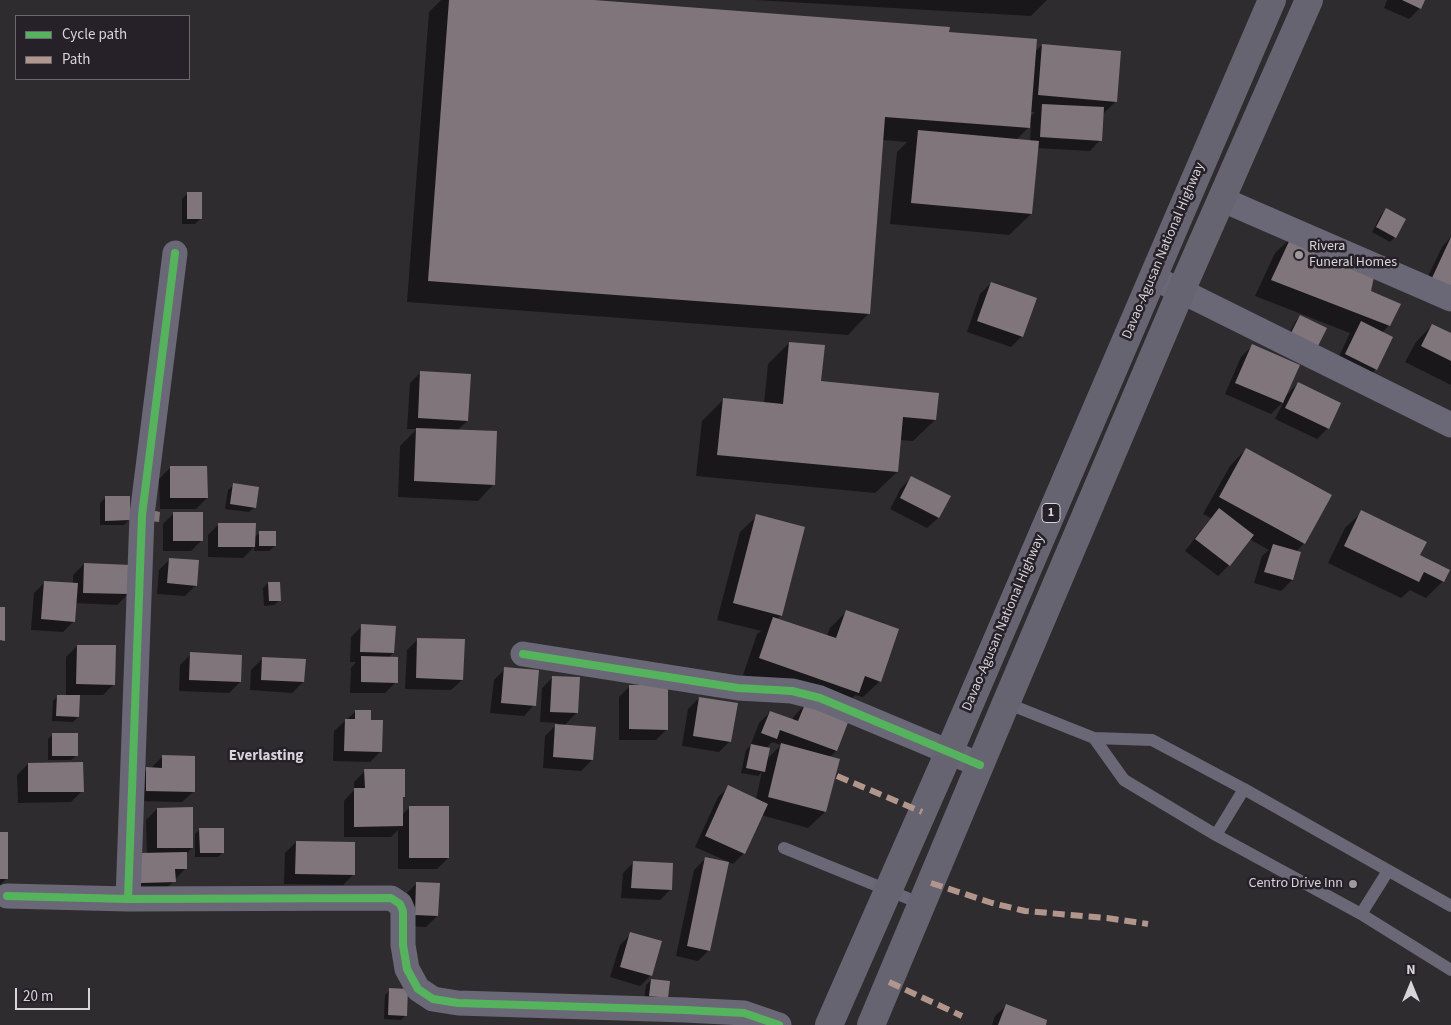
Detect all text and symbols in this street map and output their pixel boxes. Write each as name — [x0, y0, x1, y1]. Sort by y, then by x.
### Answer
legend — [15, 15, 190, 80]
text: Cycle path — [62, 24, 127, 45]
text: Path — [62, 49, 90, 70]
street label: Davao-Agusan National Highway — [1119, 160, 1209, 342]
place label: Rivera Funeral Homes — [1309, 239, 1397, 272]
marker: Rivera Funeral Homes — [1293, 249, 1305, 261]
road number: 1 — [1042, 503, 1060, 522]
street label: Davao-Agusan National Highway — [959, 532, 1049, 714]
district label: Everlasting — [229, 748, 303, 766]
place label: Centro Drive Inn — [1248, 876, 1343, 892]
marker: Centro Drive Inn — [1347, 878, 1359, 890]
north arrow — [1386, 960, 1436, 1010]
text: N — [1406, 960, 1416, 980]
scale bar — [18, 978, 92, 1010]
text: 20 m — [23, 986, 53, 1007]

